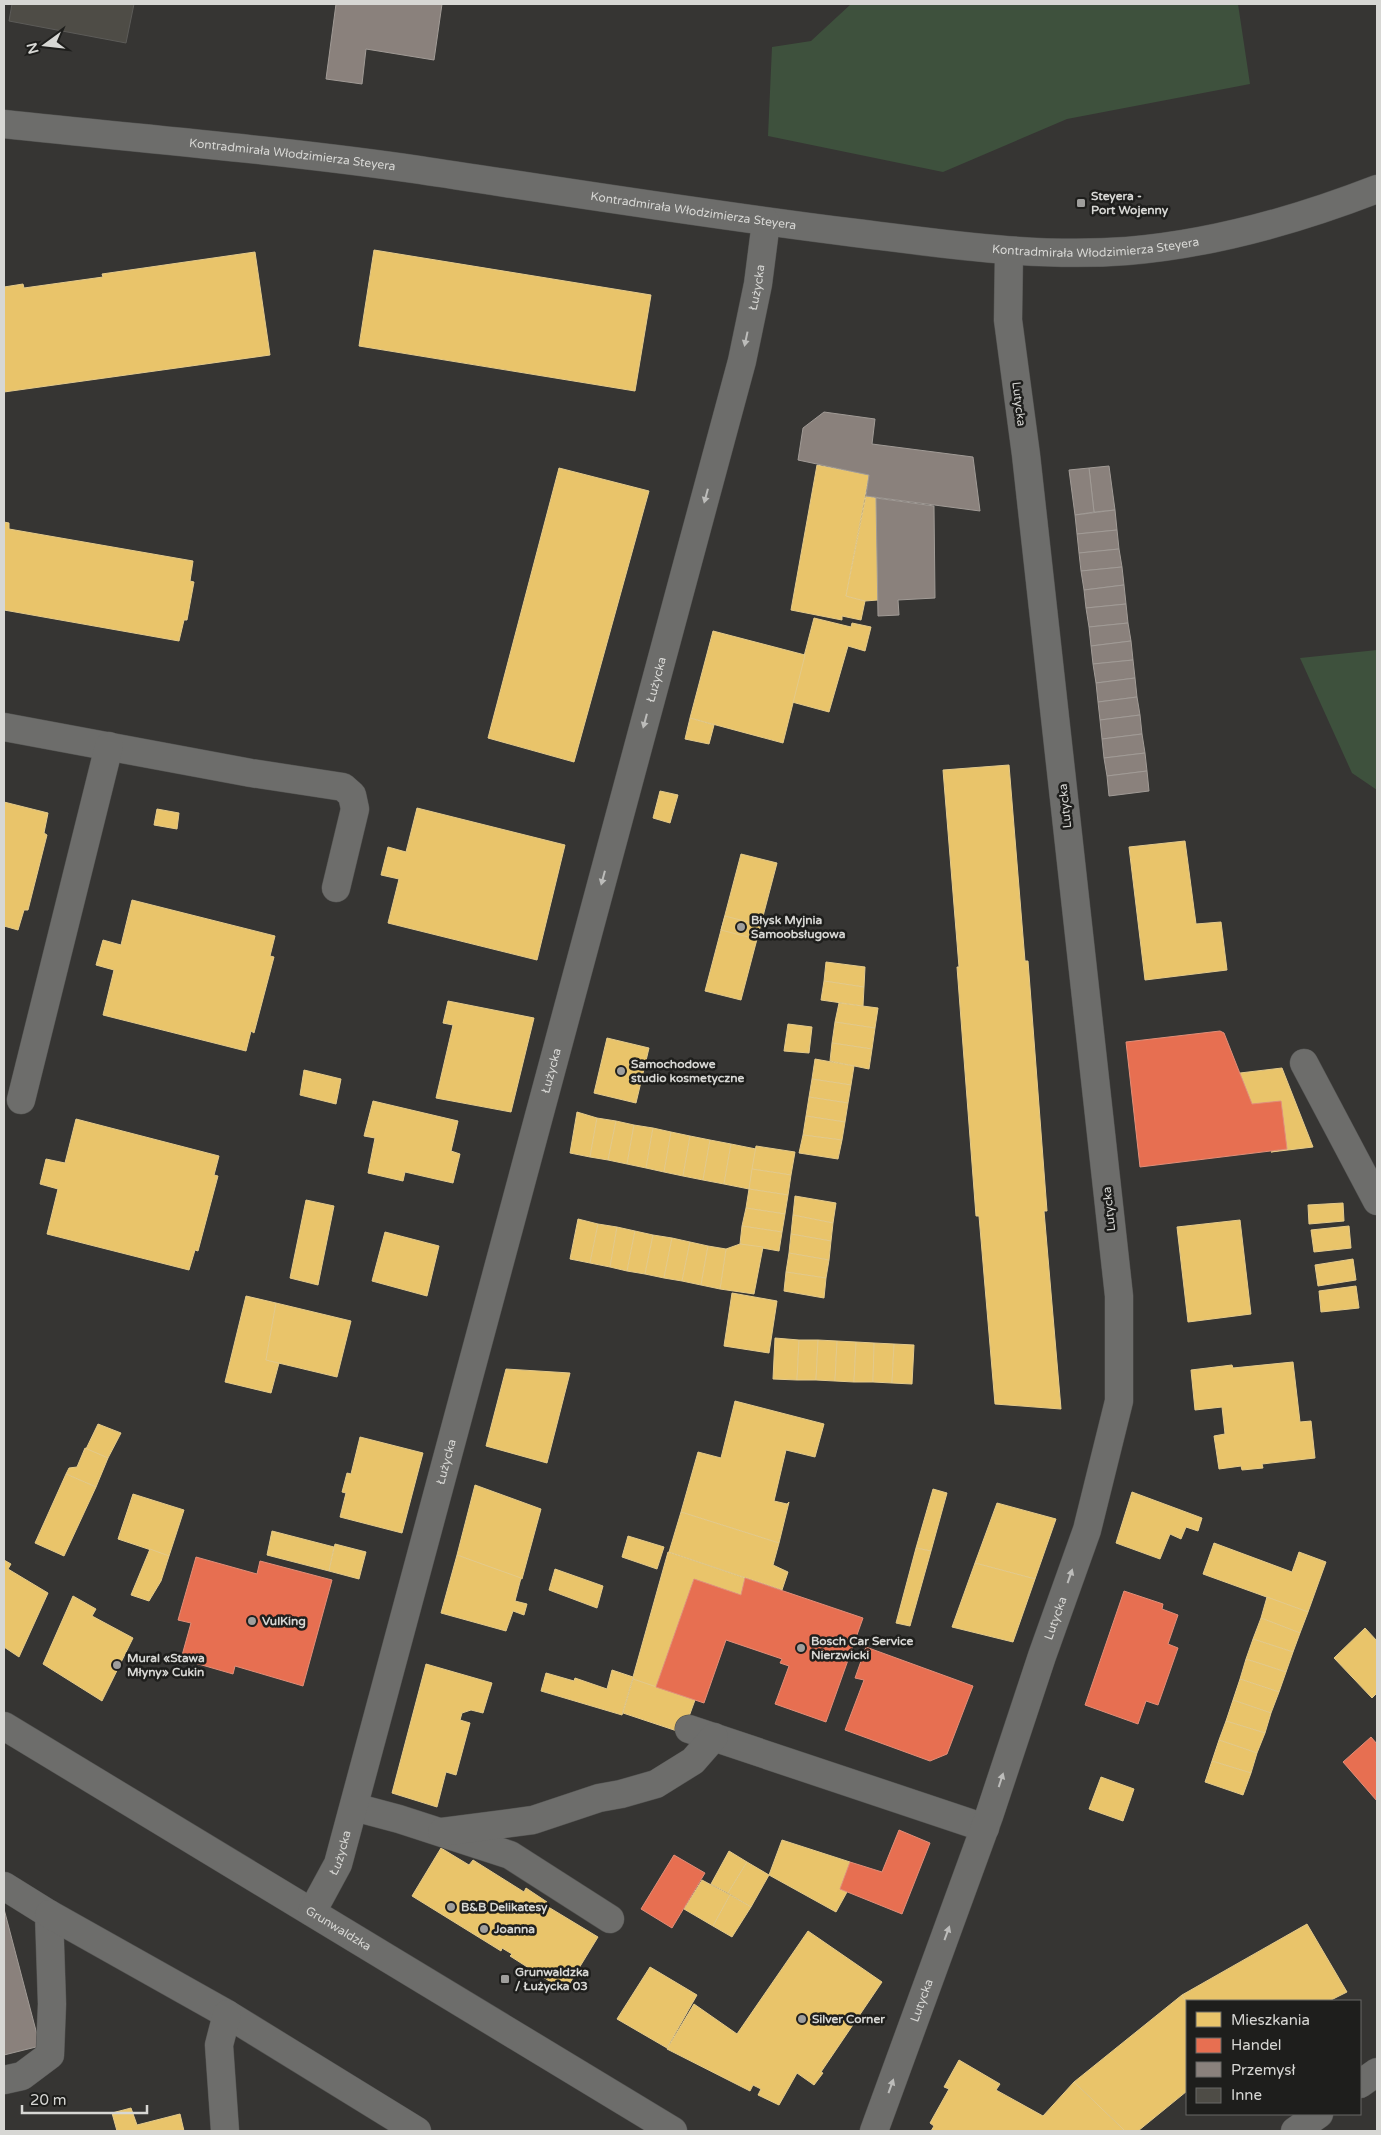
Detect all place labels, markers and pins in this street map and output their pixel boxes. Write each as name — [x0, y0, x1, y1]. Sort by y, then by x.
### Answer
place label: Steyera - Port Wojenny — [1091, 189, 1169, 218]
marker: Steyera - Port Wojenny — [1075, 197, 1087, 209]
place label: Błysk Myjnia Samoobsługowa — [751, 913, 846, 942]
marker: Błysk Myjnia Samoobsługowa — [735, 921, 747, 933]
place label: Samochodowe studio kosmetyczne — [631, 1057, 744, 1086]
marker: Samochodowe studio kosmetyczne — [615, 1065, 627, 1077]
place label: VulKing — [262, 1614, 306, 1629]
marker: VulKing — [246, 1615, 258, 1627]
place label: Bosch Car Service Nierzwicki — [811, 1634, 913, 1662]
marker: Bosch Car Service Nierzwicki — [795, 1642, 807, 1654]
place label: Mural «Stawa Młyny» Cukin — [127, 1651, 205, 1680]
marker: Mural «Stawa Młyny» Cukin — [111, 1659, 123, 1671]
place label: B&B Delikatesy — [461, 1900, 548, 1915]
marker: B&B Delikatesy — [445, 1901, 457, 1913]
place label: Joanna — [493, 1922, 535, 1936]
marker: Joanna — [478, 1923, 490, 1935]
place label: Grunwaldzka / Łużycka 03 — [515, 1965, 589, 1994]
marker: Grunwaldzka / Łużycka 03 — [499, 1973, 511, 1985]
place label: Silver Corner — [812, 2012, 885, 2026]
marker: Silver Corner — [796, 2013, 808, 2025]

